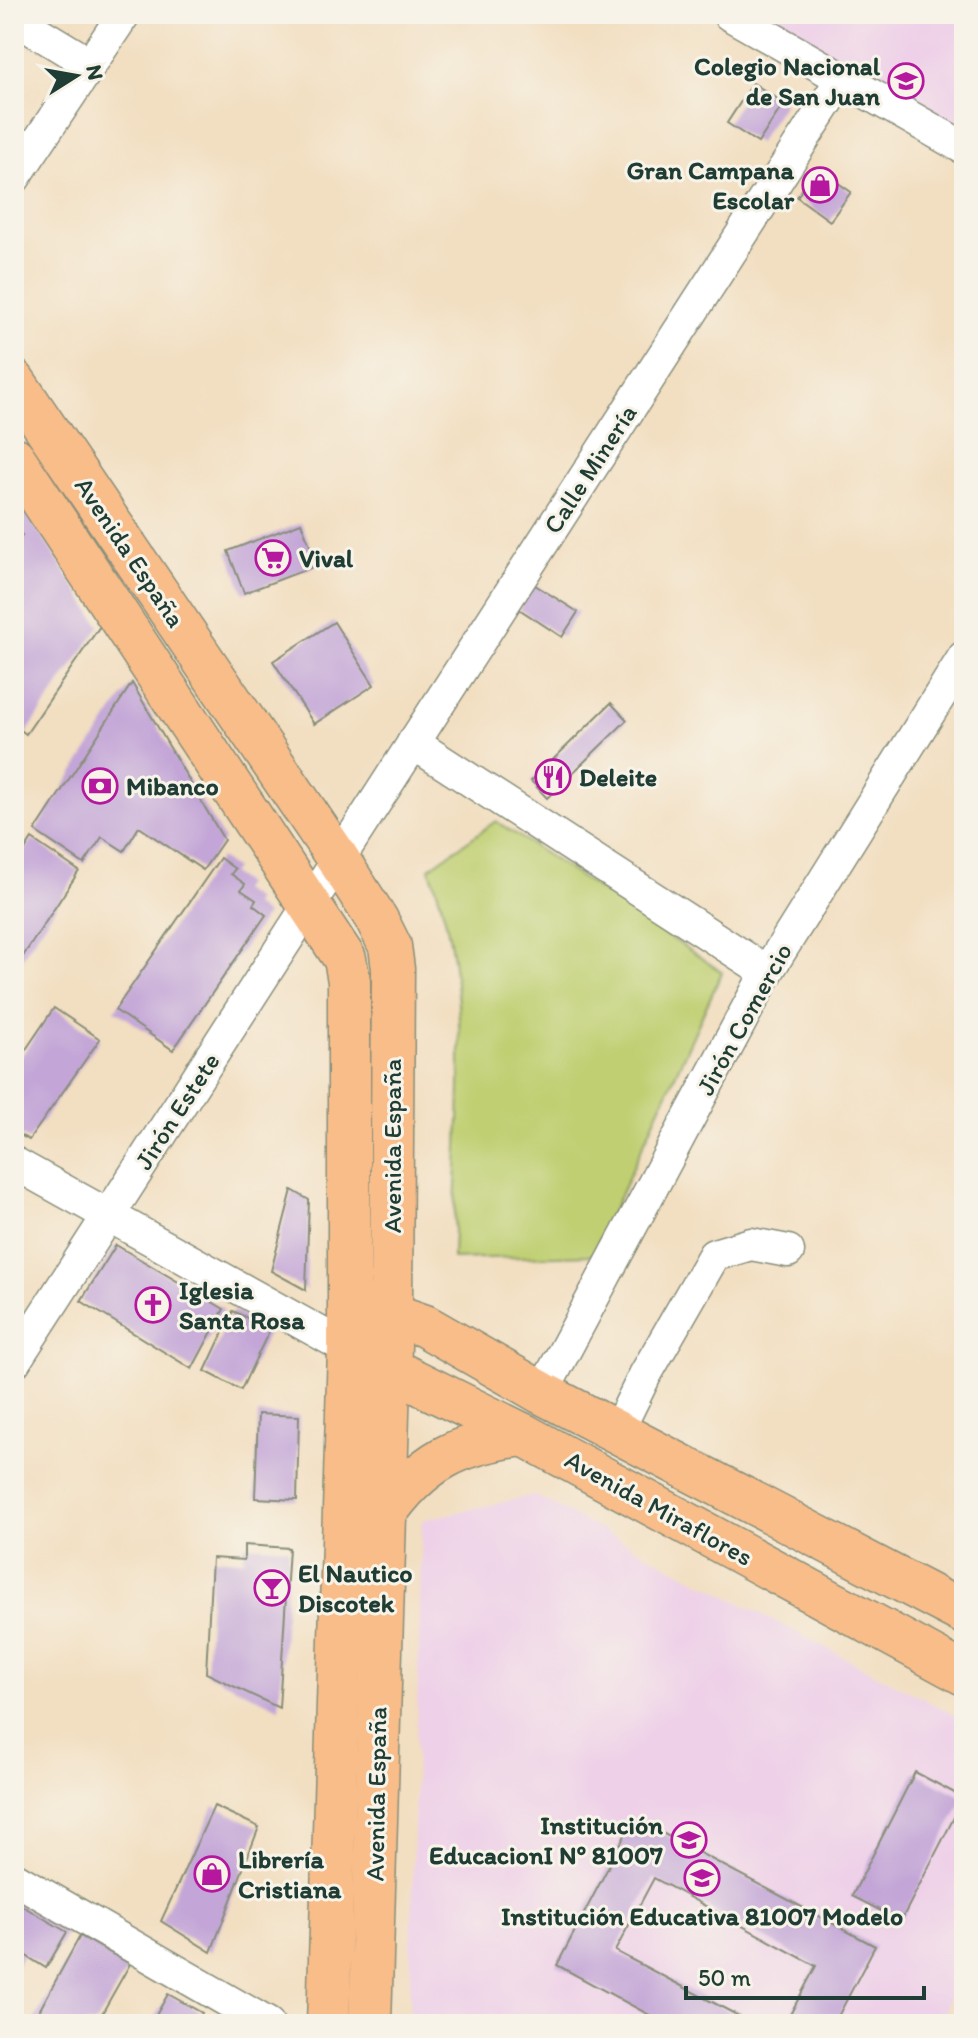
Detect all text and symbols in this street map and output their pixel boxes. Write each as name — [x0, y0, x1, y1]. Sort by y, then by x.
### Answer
north arrow — [36, 36, 116, 116]
place label: Colegio Nacional de San Juan — [694, 50, 881, 112]
text: N — [80, 62, 110, 82]
school or university icon: Colegio Nacional de San Juan — [887, 62, 925, 100]
place label: Gran Campana Escolar — [626, 154, 795, 216]
shop icon: Gran Campana Escolar — [801, 166, 839, 204]
street label: Calle Minería — [536, 398, 644, 540]
street label: Avenida España — [68, 471, 192, 633]
supermarket icon: Vival — [254, 539, 292, 577]
place label: Vival — [299, 542, 354, 574]
restaurant icon: Deleite — [534, 758, 572, 796]
place label: Deleite — [579, 761, 657, 793]
bank icon: Mibanco — [81, 767, 119, 805]
place label: Mibanco — [126, 770, 219, 802]
street label: Jirón Comercio — [689, 937, 799, 1101]
street label: Jirón Estete — [127, 1046, 227, 1176]
street label: Avenida España — [376, 1059, 408, 1233]
place label: Iglesia Santa Rosa — [179, 1274, 305, 1336]
church icon: Iglesia Santa Rosa — [134, 1286, 172, 1324]
street label: Avenida Miraflores — [560, 1443, 758, 1573]
place label: El Nautico Discotek — [298, 1557, 413, 1619]
bar icon: El Nautico Discotek — [253, 1569, 291, 1607]
street label: Avenida España — [358, 1706, 394, 1882]
place label: Institución EducacionI Nº 81007 — [429, 1809, 663, 1871]
school or university icon: Institución EducacionI Nº 81007 — [670, 1821, 708, 1859]
place label: Librería Cristiana — [238, 1843, 342, 1905]
shop icon: Librería Cristiana — [193, 1855, 231, 1893]
school or university icon: Institución Educativa 81007 Modelo — [683, 1859, 721, 1897]
place label: Institución Educativa 81007 Modelo — [501, 1900, 903, 1932]
scale bar — [686, 1950, 924, 2000]
text: 50 m — [698, 1963, 751, 1992]

